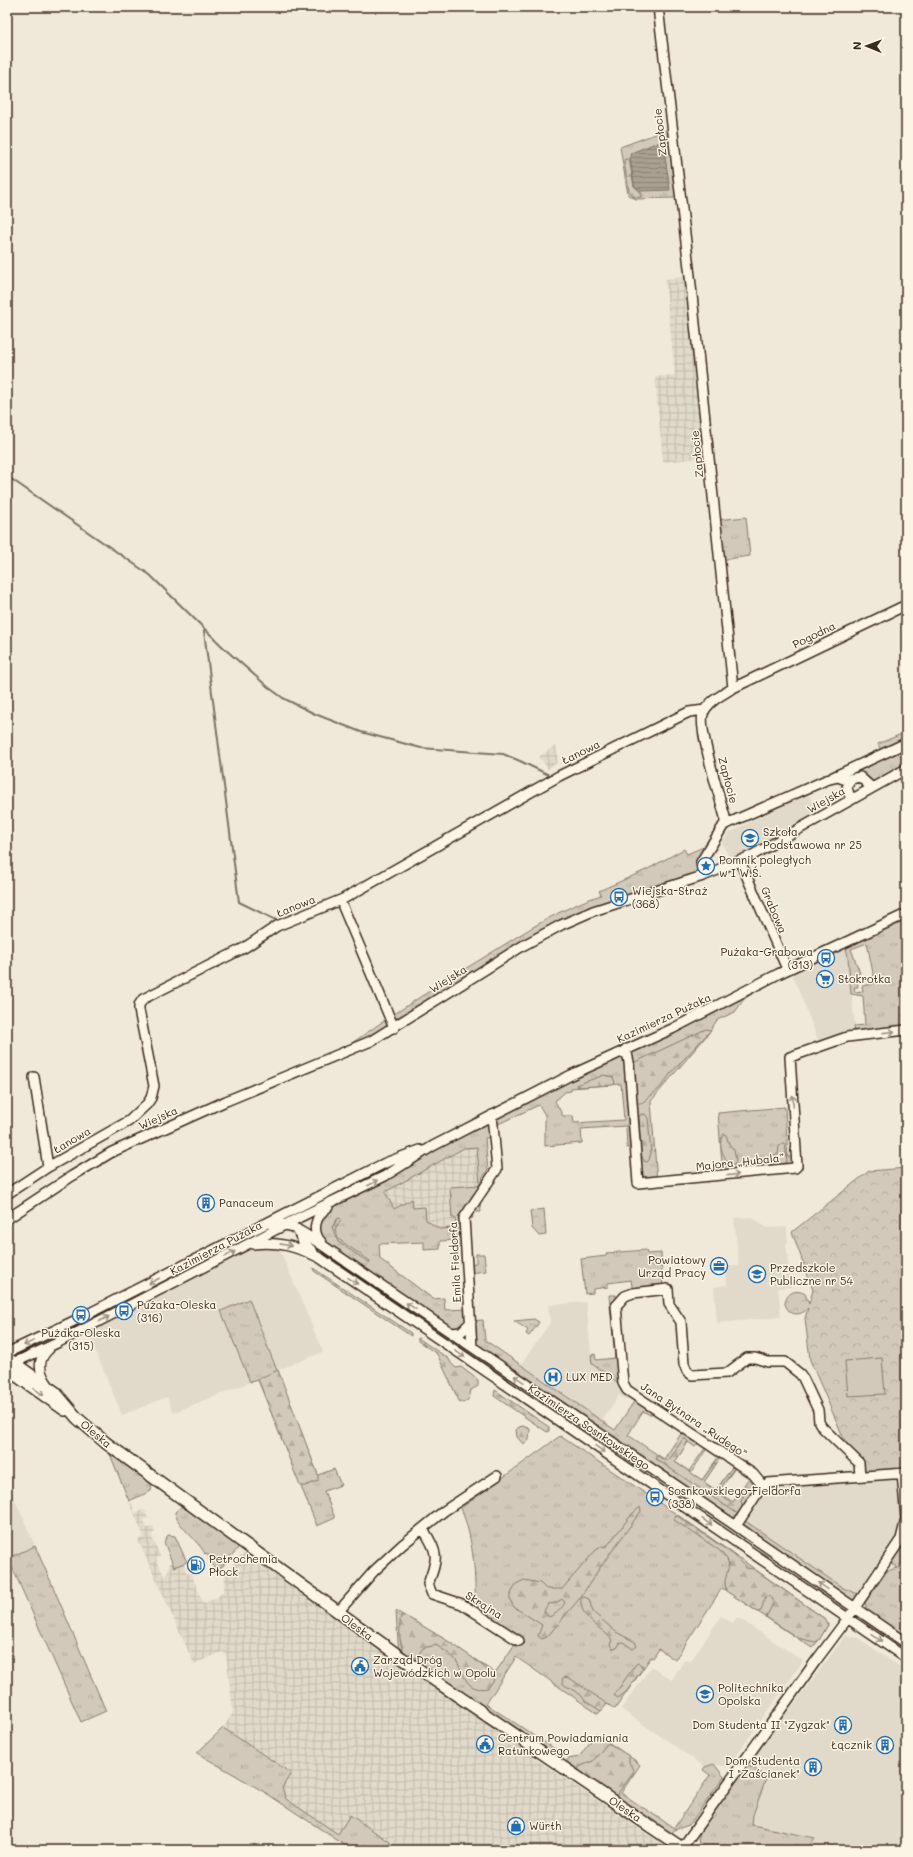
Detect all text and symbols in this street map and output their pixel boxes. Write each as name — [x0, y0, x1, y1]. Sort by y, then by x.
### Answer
north arrow — [847, 26, 887, 66]
text: N — [849, 42, 864, 50]
street label: Zapłocie — [649, 107, 670, 157]
street label: Zapłocie — [687, 429, 706, 479]
street label: Pogodna — [790, 618, 838, 651]
street label: Łanowa — [559, 736, 602, 767]
street label: Zapłocie — [715, 755, 742, 805]
street label: Wiejska — [804, 783, 848, 816]
place label: Szkoła Podstawowa nr 25 — [763, 824, 862, 852]
school or university icon: Szkoła Podstawowa nr 25 — [740, 828, 760, 848]
place label: Pomnik poległych w I W.Ś. — [719, 852, 811, 880]
place icon: Pomnik poległych w I W.Ś. — [696, 856, 716, 876]
place label: Wiejska-Straż (368) — [632, 883, 708, 911]
street label: Grabowa — [758, 884, 791, 936]
bus stop icon: Wiejska-Straż (368) — [609, 887, 629, 907]
street label: Łanowa — [274, 891, 318, 920]
place label: Pużaka-Grabowa (313) — [721, 944, 813, 972]
bus stop icon: Pużaka-Grabowa (313) — [816, 948, 836, 968]
street label: Wiejska — [426, 961, 469, 996]
supermarket icon: Stokrotka — [815, 969, 835, 989]
place label: Stokrotka — [838, 971, 891, 986]
street label: Kazimierza Pużaka — [614, 989, 713, 1046]
one-way arrow — [882, 1028, 895, 1036]
one-way arrow — [789, 1095, 796, 1108]
street label: Wiejska — [136, 1102, 180, 1133]
street label: Łanowa — [50, 1123, 93, 1156]
street label: Majora „Hubala” — [695, 1149, 785, 1174]
one-way arrow — [726, 1171, 739, 1178]
one-way arrow — [366, 1178, 378, 1186]
building icon: Panaceum — [196, 1193, 216, 1213]
place label: Panaceum — [219, 1195, 274, 1210]
street label: Kazimierza Pużaka — [167, 1217, 265, 1278]
street label: Emila Fieldorfa — [445, 1221, 464, 1303]
one-way arrow — [279, 1241, 292, 1249]
one-way arrow — [224, 1250, 236, 1257]
place label: Powiatowy Urząd Pracy — [638, 1252, 706, 1280]
office icon: Powiatowy Urząd Pracy — [709, 1256, 729, 1276]
place label: Przedszkole Publiczne nr 54 — [770, 1260, 853, 1288]
school or university icon: Przedszkole Publiczne nr 54 — [747, 1264, 767, 1284]
one-way arrow — [347, 1276, 358, 1285]
one-way arrow — [148, 1277, 160, 1285]
place label: Pużaka-Oleska (316) — [137, 1297, 217, 1325]
bus stop icon: Pużaka-Oleska (316) — [114, 1301, 134, 1321]
one-way arrow — [406, 1302, 417, 1310]
bus stop icon: Pużaka-Oleska (315) — [71, 1305, 91, 1325]
one-way arrow — [98, 1315, 110, 1322]
place label: Pużaka-Oleska (315) — [41, 1325, 121, 1353]
one-way arrow — [23, 1340, 35, 1347]
one-way arrow — [454, 1350, 465, 1358]
hospital icon: LUX MED — [543, 1367, 563, 1387]
place label: LUX MED — [566, 1369, 613, 1384]
one-way arrow — [514, 1375, 525, 1383]
street label: Jana Bytnara „Rudego” — [638, 1378, 750, 1461]
street label: Kazimierza Sosnkowskiego — [526, 1380, 653, 1473]
one-way arrow — [33, 1388, 44, 1396]
street label: Oleska — [78, 1416, 115, 1451]
one-way arrow — [594, 1445, 605, 1453]
place label: Sosnkowskiego-Fieldorfa (338) — [668, 1483, 801, 1511]
bus stop icon: Sosnkowskiego-Fieldorfa (338) — [645, 1487, 665, 1507]
one-way arrow — [701, 1518, 712, 1526]
place label: Petrochemia Płock — [209, 1551, 278, 1579]
fuel station icon: Petrochemia Płock — [186, 1555, 206, 1575]
one-way arrow — [818, 1582, 829, 1590]
street label: Skrajna — [463, 1587, 506, 1622]
street label: Oleska — [338, 1610, 377, 1643]
one-way arrow — [871, 1634, 882, 1642]
place label: Zarząd Dróg Wojewódzkich w Opolu — [373, 1652, 496, 1680]
public building icon: Zarząd Dróg Wojewódzkich w Opolu — [350, 1656, 370, 1676]
place label: Politechnika Opolska — [718, 1680, 784, 1708]
school or university icon: Politechnika Opolska — [695, 1684, 715, 1704]
building icon: Dom Studenta II "Zygzak" — [833, 1715, 853, 1735]
place label: Dom Studenta II "Zygzak" — [692, 1717, 830, 1732]
place label: Centrum Powiadamiania Ratunkowego — [498, 1730, 629, 1758]
public building icon: Centrum Powiadamiania Ratunkowego — [475, 1734, 495, 1754]
building icon: Łącznik — [875, 1735, 895, 1755]
place label: Łącznik — [831, 1737, 872, 1752]
place label: Dom Studenta I "Zaścianek" — [725, 1753, 800, 1781]
building icon: Dom Studenta I "Zaścianek" — [803, 1757, 823, 1777]
street label: Oleska — [606, 1792, 645, 1825]
shop icon: Würth — [506, 1816, 526, 1836]
place label: Würth — [529, 1818, 561, 1833]

